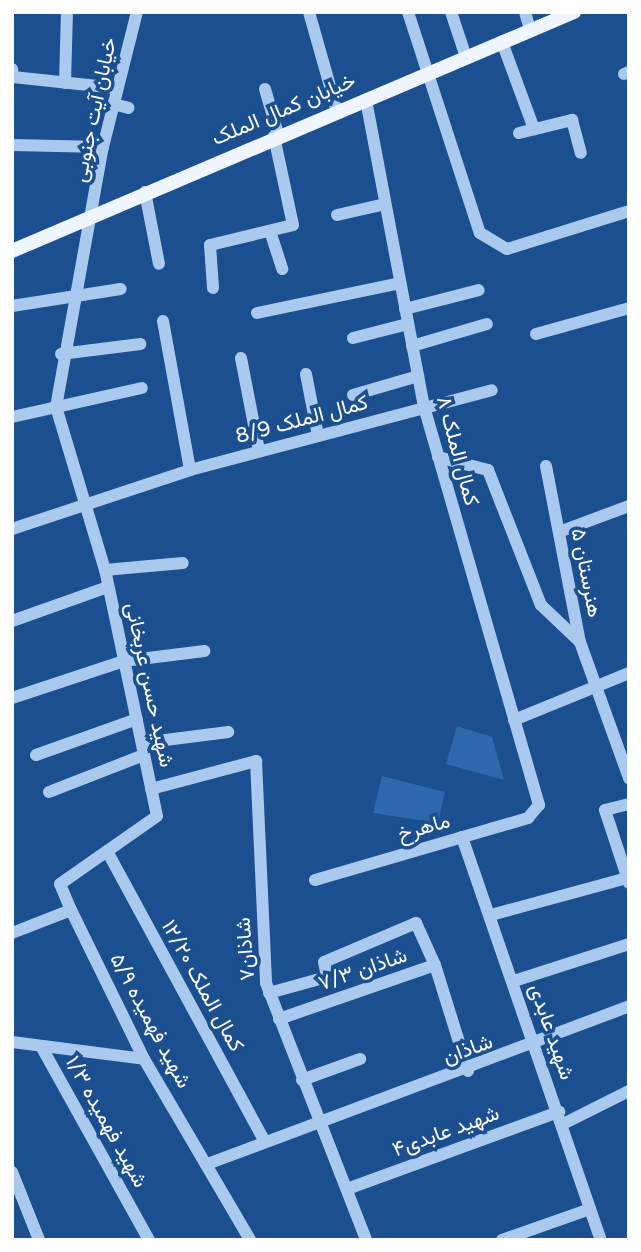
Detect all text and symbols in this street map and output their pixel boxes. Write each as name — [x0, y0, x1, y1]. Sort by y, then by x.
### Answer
street label: خیابان آیت جنوبی — [67, 35, 123, 185]
street label: خیابان کمال الملک — [208, 68, 360, 152]
street label: کمال الملک 8/9 — [233, 390, 371, 450]
street label: کمال الملک ۸ — [430, 393, 484, 509]
street label: هنرستان ۵ — [565, 526, 607, 620]
street label: شهید حسن عربخانی — [119, 600, 179, 770]
street label: ماهرخ — [395, 809, 453, 847]
street label: کمال الملک ۱۲/۲۰ — [155, 916, 249, 1056]
street label: شاذان۷ — [231, 916, 261, 982]
street label: شاذان ۷/۳ — [315, 943, 411, 997]
street label: شهید فهمیده ۵/۹ — [104, 949, 196, 1093]
street label: شهید عابدی — [523, 981, 579, 1083]
street label: شاذان — [440, 1029, 496, 1071]
street label: شهید فهمیده ۱/۳ — [59, 1052, 153, 1192]
street label: شهید عابدی۴ — [389, 1101, 503, 1163]

